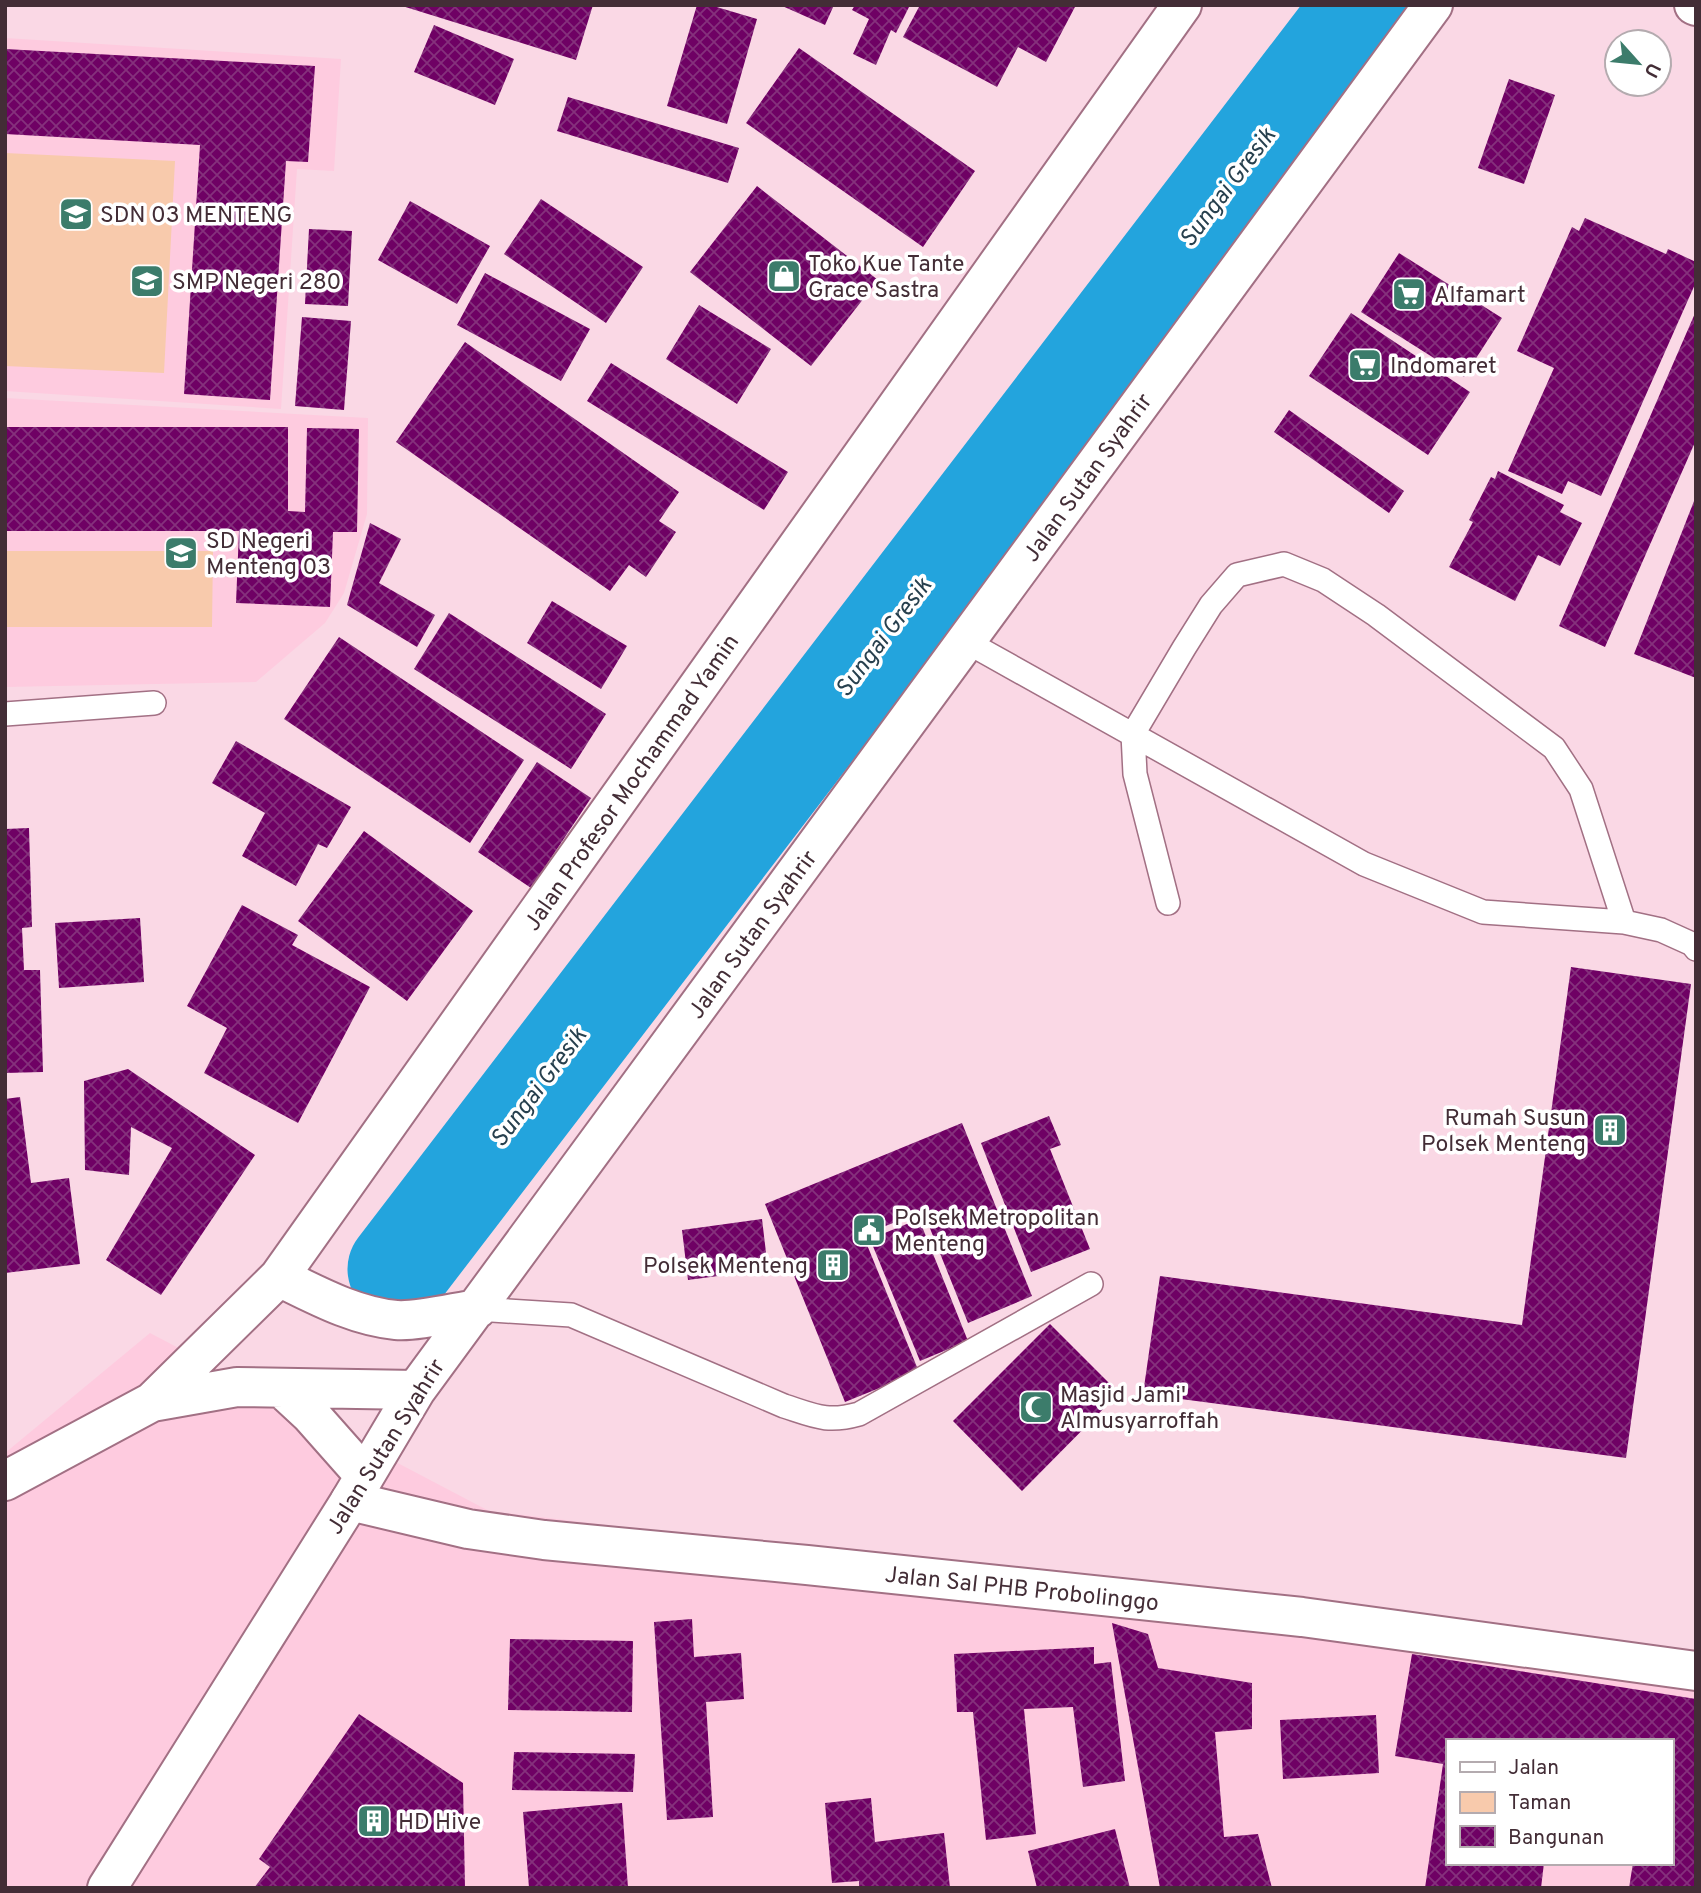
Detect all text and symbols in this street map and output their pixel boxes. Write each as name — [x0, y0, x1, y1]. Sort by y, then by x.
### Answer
north arrow — [1603, 28, 1673, 98]
text: U — [1638, 58, 1665, 81]
water label: Sungai Gresik — [1174, 122, 1284, 254]
school or university icon: SDN 03 MENTENG — [57, 195, 95, 233]
place label: SDN 03 MENTENG — [100, 202, 292, 231]
place label: Toko Kue Tante Grace Sastra — [808, 251, 964, 306]
shop icon: Toko Kue Tante Grace Sastra — [765, 257, 803, 295]
school or university icon: SMP Negeri 280 — [128, 262, 166, 300]
place label: SMP Negeri 280 — [172, 269, 341, 298]
supermarket icon: Alfamart — [1390, 275, 1428, 313]
place label: Alfamart — [1434, 282, 1526, 311]
supermarket icon: Indomaret — [1346, 346, 1384, 384]
place label: Indomaret — [1390, 353, 1497, 382]
street label: Jalan Sutan Syahrir — [1018, 388, 1160, 568]
place label: SD Negeri Menteng 03 — [206, 528, 331, 583]
school or university icon: SD Negeri Menteng 03 — [162, 534, 200, 572]
water label: Sungai Gresik — [830, 572, 940, 704]
street label: Jalan Profesor Mochammad Yamin — [519, 630, 747, 937]
street label: Jalan Sutan Syahrir — [683, 845, 825, 1025]
water label: Sungai Gresik — [485, 1022, 595, 1154]
place label: Rumah Susun Polsek Menteng — [1421, 1105, 1586, 1160]
building icon: Rumah Susun Polsek Menteng — [1591, 1111, 1629, 1149]
place label: Polsek Metropolitan Menteng — [894, 1205, 1099, 1260]
public building icon: Polsek Metropolitan Menteng — [850, 1211, 888, 1249]
building icon: Polsek Menteng — [814, 1246, 852, 1284]
place label: Polsek Menteng — [643, 1253, 808, 1282]
street label: Jalan Sutan Syahrir — [321, 1354, 453, 1540]
place label: Masjid Jami' Almusyarroffah — [1060, 1382, 1219, 1437]
mosque icon: Masjid Jami' Almusyarroffah — [1017, 1388, 1055, 1426]
street label: Jalan Sal PHB Probolinggo — [883, 1562, 1160, 1619]
legend — [1446, 1739, 1673, 1865]
text: Jalan — [1508, 1755, 1559, 1782]
text: Taman — [1508, 1790, 1571, 1817]
building icon: HD Hive — [355, 1802, 393, 1840]
place label: HD Hive — [398, 1809, 481, 1838]
text: Bangunan — [1508, 1825, 1604, 1852]

